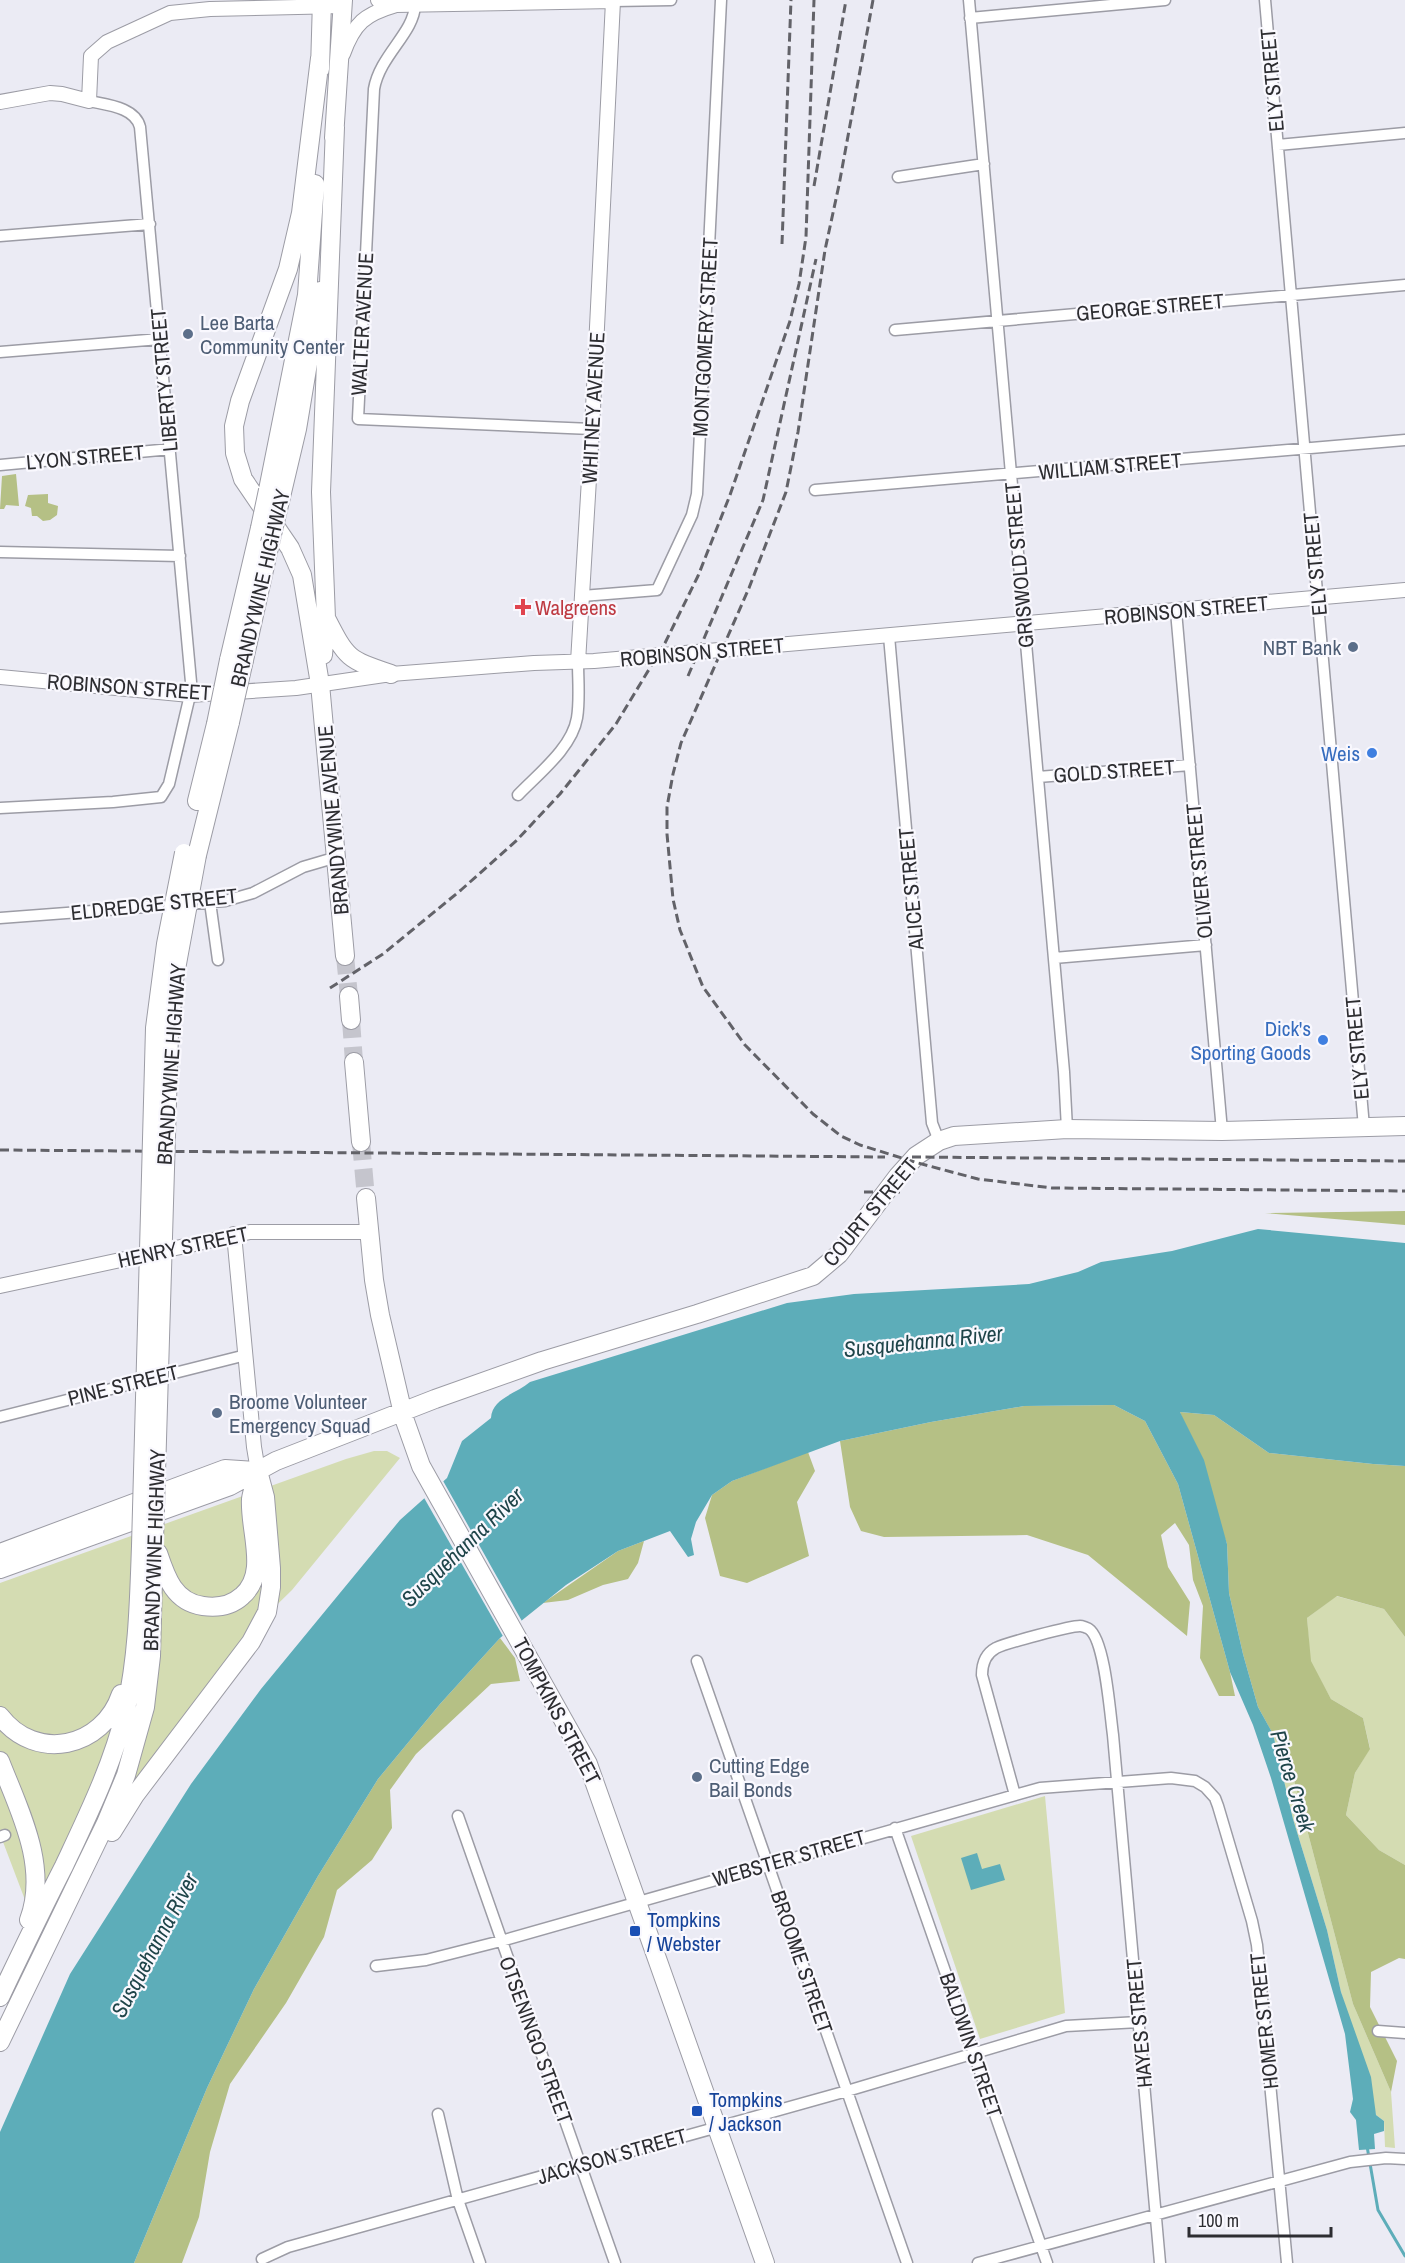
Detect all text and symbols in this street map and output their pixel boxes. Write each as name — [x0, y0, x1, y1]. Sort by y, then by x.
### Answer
street label: ELY STREET — [1253, 27, 1291, 133]
street label: MONTGOMERY STREET — [685, 236, 725, 437]
street label: WALTER AVENUE — [344, 252, 380, 396]
street label: GEORGE STREET — [1075, 286, 1226, 328]
street label: LIBERTY STREET — [143, 307, 185, 453]
place label: Lee Barta Community Center — [200, 308, 345, 361]
marker: Lee Barta Community Center — [181, 327, 195, 341]
street label: WHITNEY AVENUE — [575, 331, 611, 485]
street label: LYON STREET — [25, 437, 146, 477]
street label: WILLIAM STREET — [1037, 445, 1183, 487]
street label: GRISWOLD STREET — [997, 480, 1041, 649]
street label: BRANDYWINE HIGHWAY — [223, 486, 297, 690]
street label: ELY STREET — [1296, 511, 1334, 617]
street label: ROBINSON STREET — [1103, 588, 1270, 632]
place label: Walgreens — [535, 593, 617, 622]
marker: Walgreens — [516, 600, 530, 614]
street label: ROBINSON STREET — [619, 630, 786, 674]
place label: NBT Bank — [1263, 633, 1341, 662]
marker: NBT Bank — [1346, 640, 1360, 654]
street label: ROBINSON STREET — [46, 667, 213, 707]
street label: BRANDYWINE AVENUE — [310, 724, 356, 916]
place label: Weis — [1321, 739, 1360, 768]
marker: Weis — [1365, 746, 1379, 760]
street label: GOLD STREET — [1052, 752, 1176, 790]
street label: OLIVER STREET — [1179, 802, 1219, 940]
street label: ALICE STREET — [891, 826, 931, 952]
street label: ELDREDGE STREET — [69, 881, 239, 927]
street label: BRANDYWINE HIGHWAY — [149, 962, 193, 1166]
street label: ELY STREET — [1338, 995, 1376, 1101]
place label: Dick's Sporting Goods — [1190, 1014, 1311, 1067]
marker: Dick's Sporting Goods — [1316, 1033, 1330, 1047]
street label: COURT STREET — [816, 1151, 924, 1272]
street label: HENRY STREET — [115, 1219, 251, 1275]
water label: Susquehanna River — [842, 1318, 1005, 1364]
street label: PINE STREET — [65, 1357, 182, 1413]
place label: Broome Volunteer Emergency Squad — [229, 1387, 371, 1440]
marker: Broome Volunteer Emergency Squad — [210, 1406, 224, 1420]
street label: BRANDYWINE HIGHWAY — [136, 1448, 172, 1651]
water label: Susquehanna River — [394, 1480, 530, 1613]
street label: TOMPKINS STREET — [506, 1633, 608, 1790]
water label: Pierce Creek — [1263, 1726, 1323, 1837]
place label: Cutting Edge Bail Bonds — [709, 1751, 810, 1804]
marker: Cutting Edge Bail Bonds — [690, 1770, 704, 1784]
street label: WEBSTER STREET — [709, 1822, 869, 1894]
water label: Susquehanna River — [103, 1867, 205, 2022]
street label: BROOME STREET — [764, 1887, 840, 2038]
place label: Tompkins / Webster — [647, 1905, 721, 1958]
marker: Tompkins / Webster — [628, 1924, 642, 1938]
street label: HOMER STREET — [1242, 1951, 1286, 2091]
street label: OTSENINGO STREET — [492, 1952, 580, 2128]
street label: HAYES STREET — [1119, 1957, 1159, 2089]
street label: BALDWIN STREET — [933, 1969, 1009, 2122]
place label: Tompkins / Jackson — [709, 2085, 783, 2138]
marker: Tompkins / Jackson — [690, 2104, 704, 2118]
street label: JACKSON STREET — [534, 2121, 690, 2191]
scale bar — [1189, 2200, 1332, 2238]
text: 100 m — [1198, 2208, 1239, 2233]

